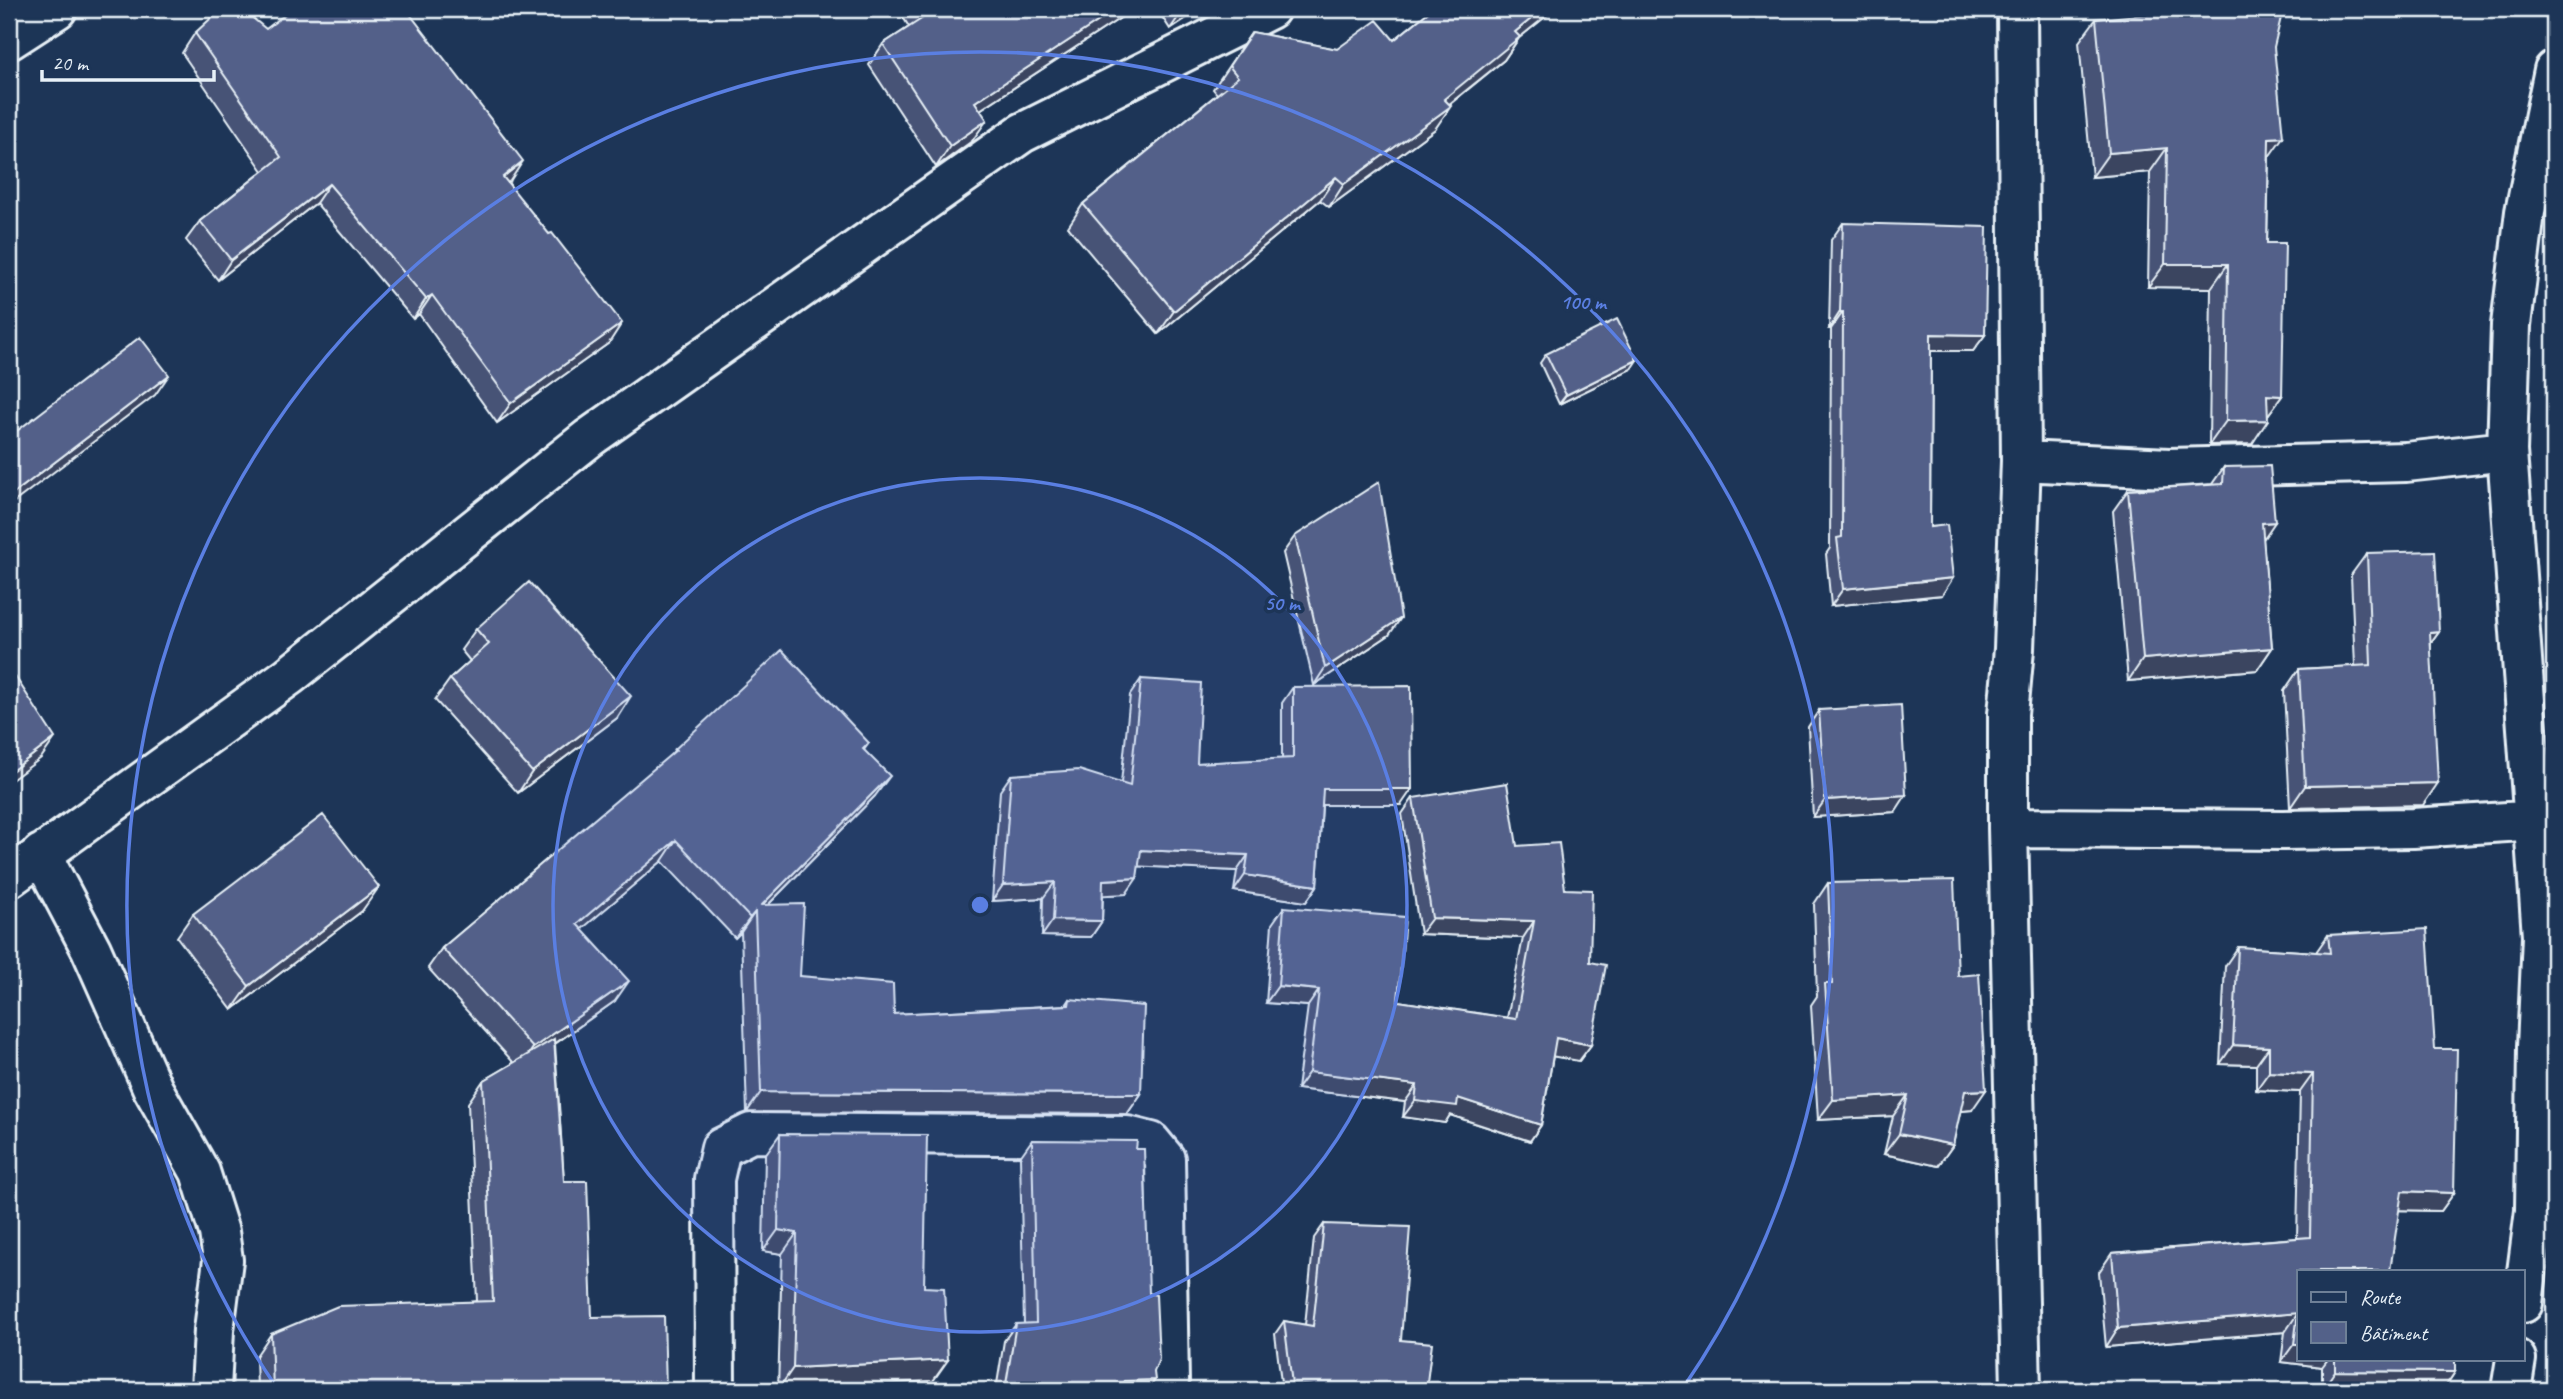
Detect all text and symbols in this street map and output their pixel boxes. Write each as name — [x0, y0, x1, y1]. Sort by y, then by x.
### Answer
scale bar — [42, 38, 214, 82]
text: 20 m — [52, 50, 90, 76]
text: 100 m — [1560, 289, 1608, 315]
text: 50 m — [1264, 590, 1302, 616]
centre of rings — [968, 893, 992, 917]
legend — [2297, 1270, 2524, 1360]
text: Route — [2360, 1284, 2401, 1310]
text: Bâtiment — [2360, 1320, 2429, 1346]

